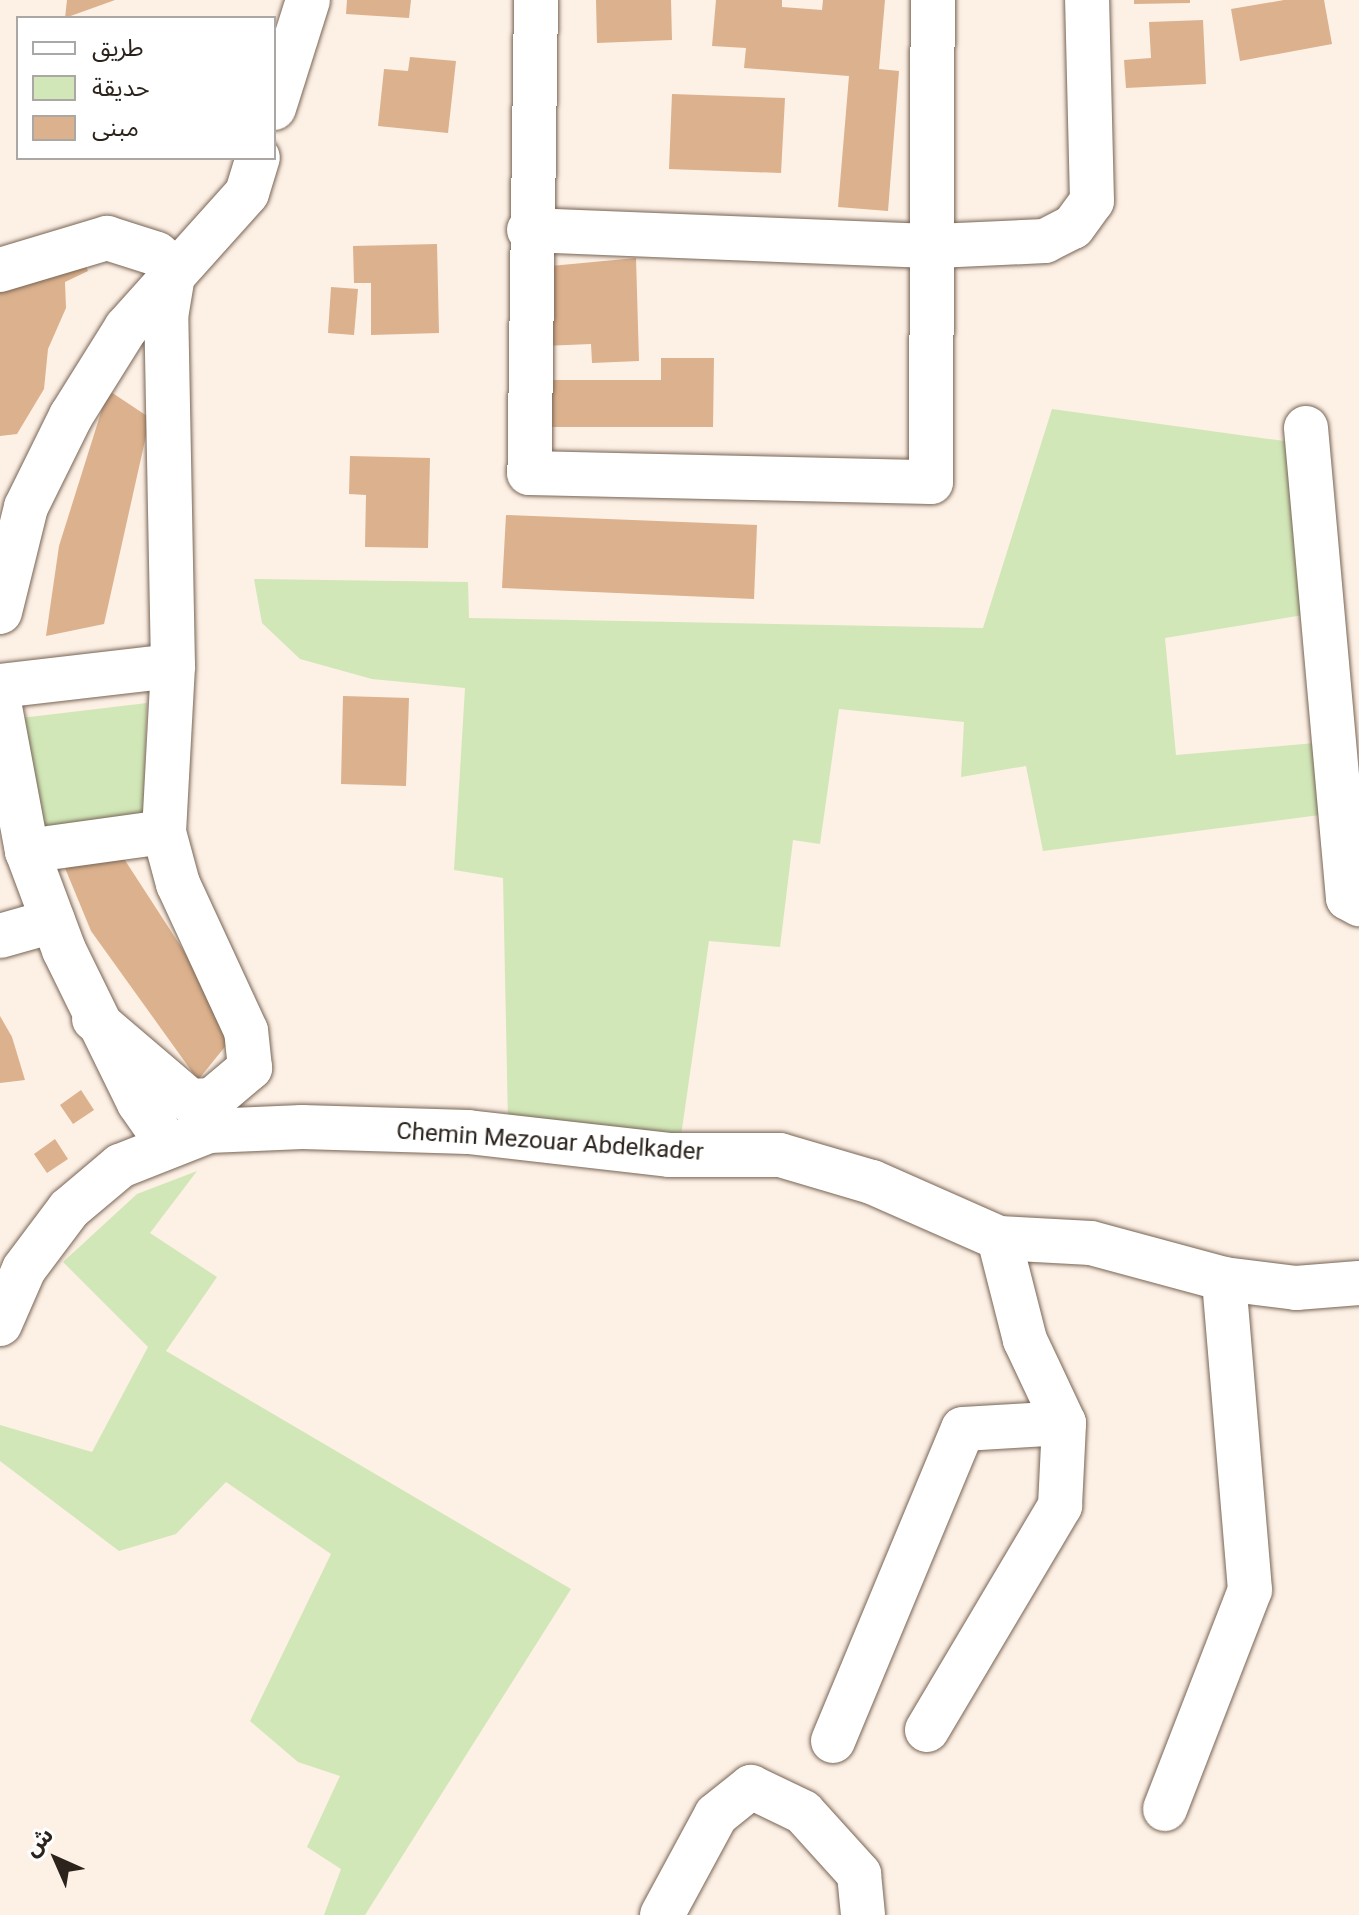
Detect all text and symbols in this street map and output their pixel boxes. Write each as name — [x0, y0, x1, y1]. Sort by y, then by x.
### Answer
legend — [16, 16, 276, 160]
text: طريق — [92, 34, 144, 62]
text: حديقة — [92, 74, 150, 102]
text: مبنى — [92, 114, 139, 142]
street label: Chemin Mezouar Abdelkader — [395, 1117, 705, 1167]
north arrow — [16, 1819, 96, 1899]
text: ش — [19, 1822, 58, 1861]

